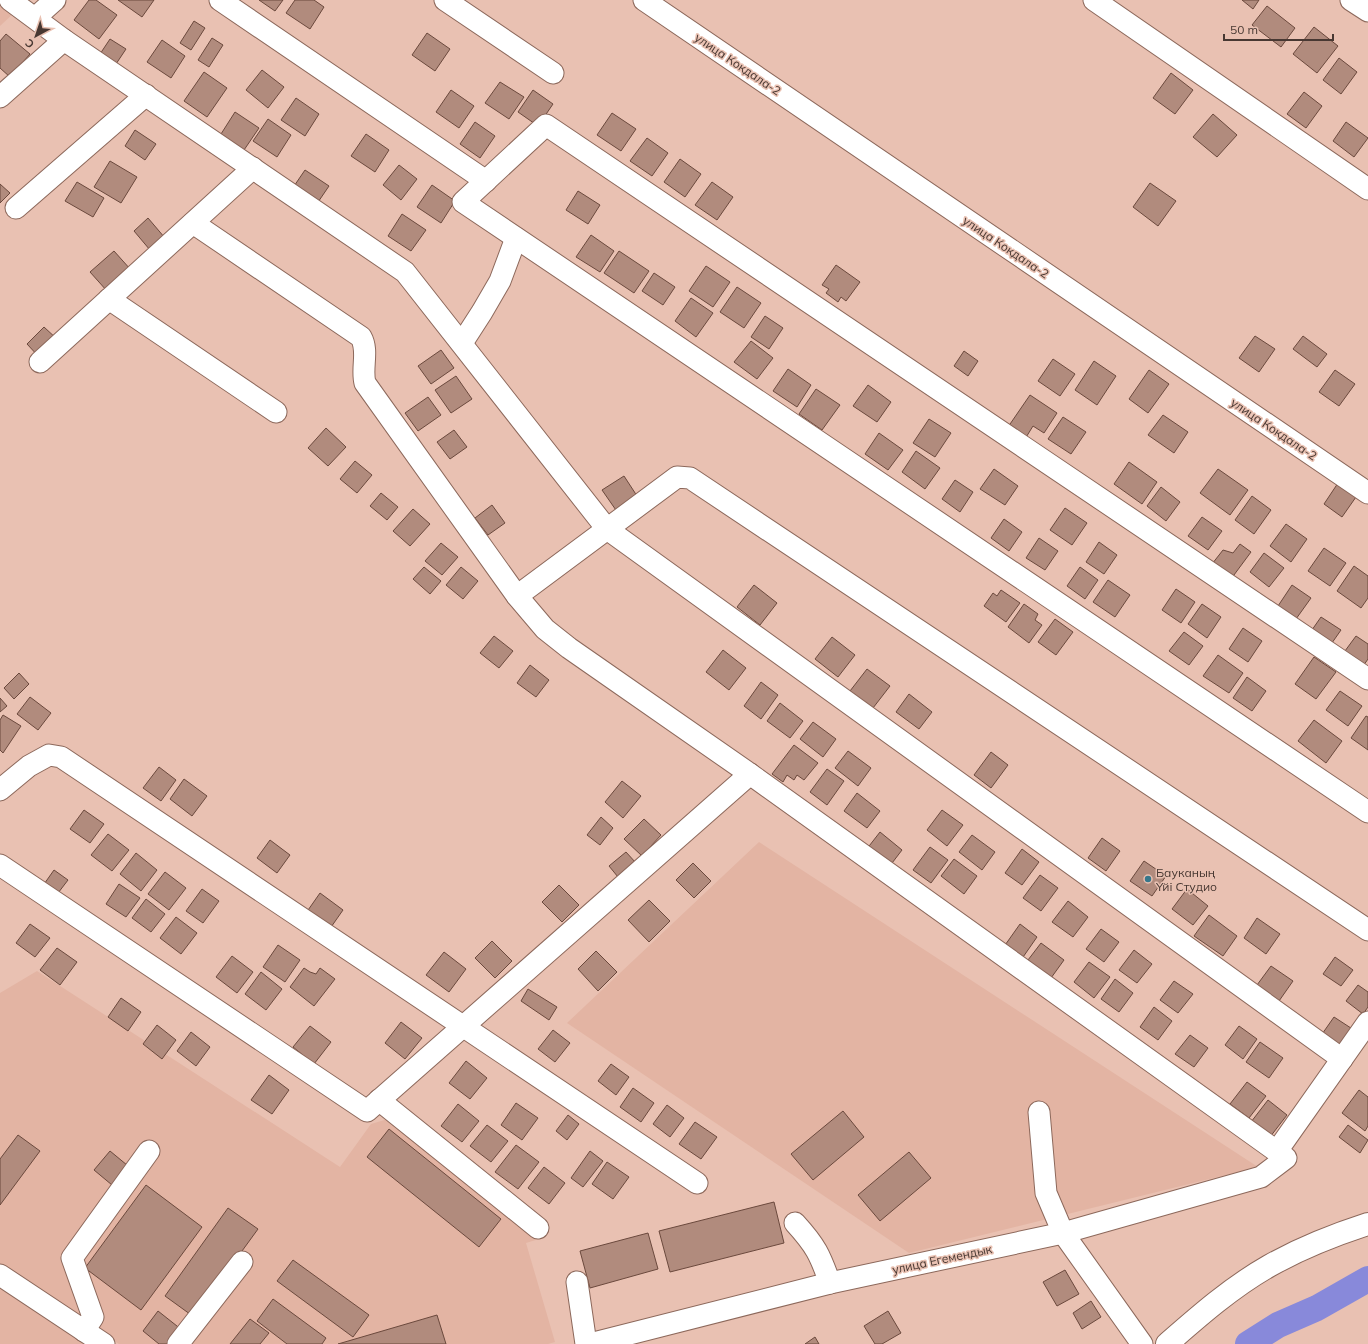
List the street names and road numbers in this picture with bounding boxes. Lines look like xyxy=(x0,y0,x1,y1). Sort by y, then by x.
street label: улица Кокдала-2 xyxy=(692,30,784,98)
street label: улица Кокдала-2 xyxy=(960,213,1052,281)
street label: улица Кокдала-2 xyxy=(1228,395,1320,463)
street label: улица Егемендык xyxy=(891,1241,994,1277)

